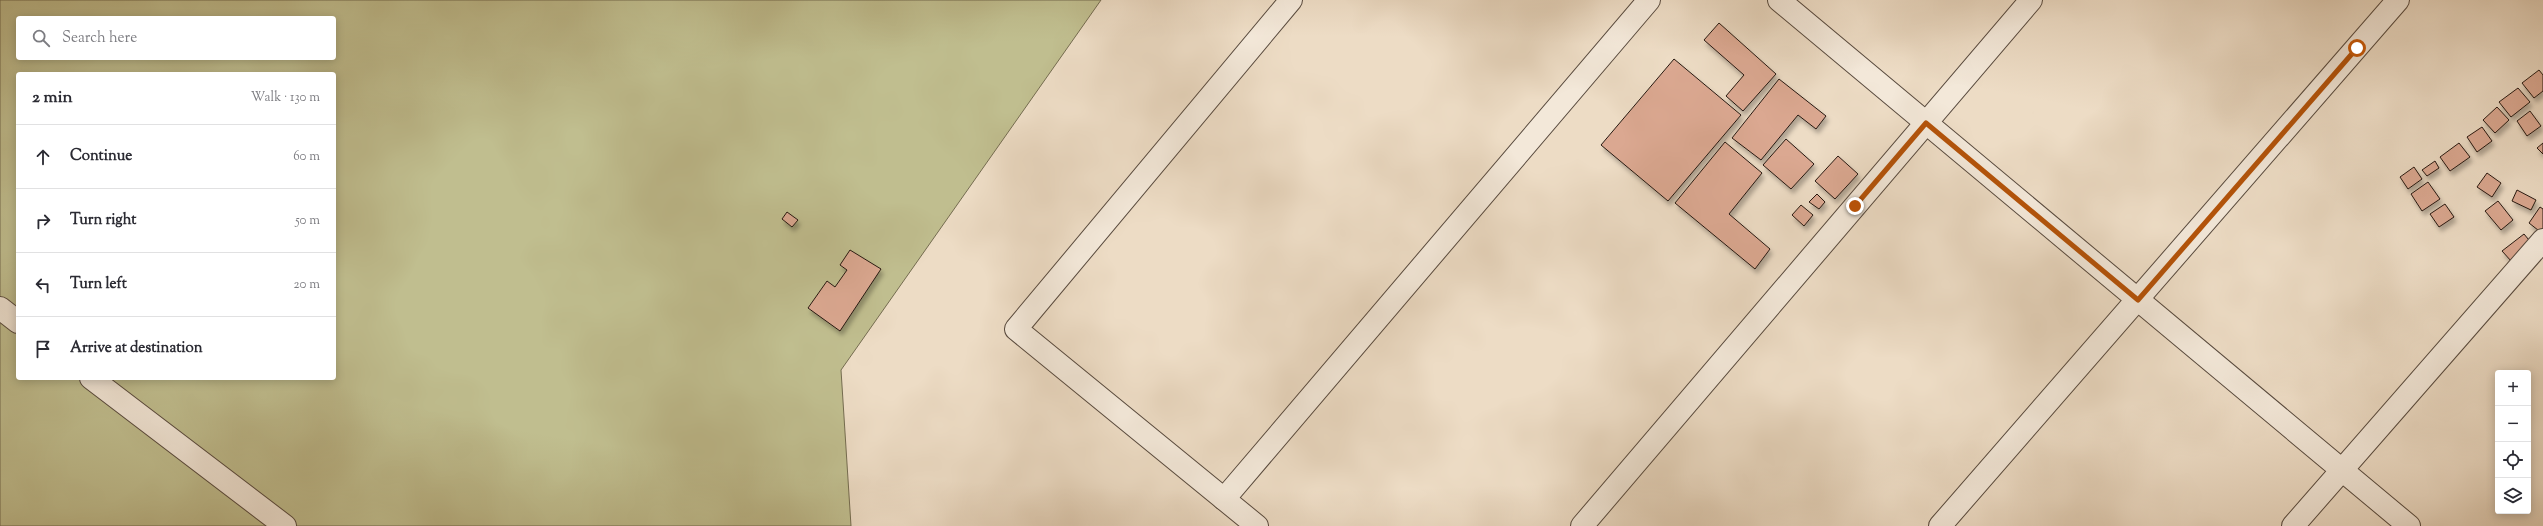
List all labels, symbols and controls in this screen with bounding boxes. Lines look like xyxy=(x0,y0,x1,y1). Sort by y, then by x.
search box xyxy=(16,16,336,60)
icon: search xyxy=(30,27,52,49)
text: Search here xyxy=(62,28,137,49)
route start xyxy=(2348,39,2366,57)
text: 2 min xyxy=(32,86,73,110)
text: Walk · 130 m xyxy=(251,89,320,107)
icon: ahead xyxy=(32,146,54,168)
text: Continue xyxy=(70,146,132,167)
text: 60 m xyxy=(293,148,320,166)
route end xyxy=(1846,197,1864,215)
icon: right xyxy=(32,210,54,232)
text: Turn right xyxy=(70,210,136,231)
text: 50 m xyxy=(295,212,320,230)
icon: left xyxy=(32,274,54,296)
text: Turn left xyxy=(70,274,127,295)
text: 20 m xyxy=(294,276,320,294)
icon: arrive xyxy=(32,338,54,360)
text: Arrive at destination xyxy=(70,338,203,359)
map controls xyxy=(2495,370,2531,514)
button: + xyxy=(2495,370,2531,406)
button: − xyxy=(2495,406,2531,442)
button: locate xyxy=(2495,442,2531,478)
button: layers xyxy=(2495,478,2531,514)

